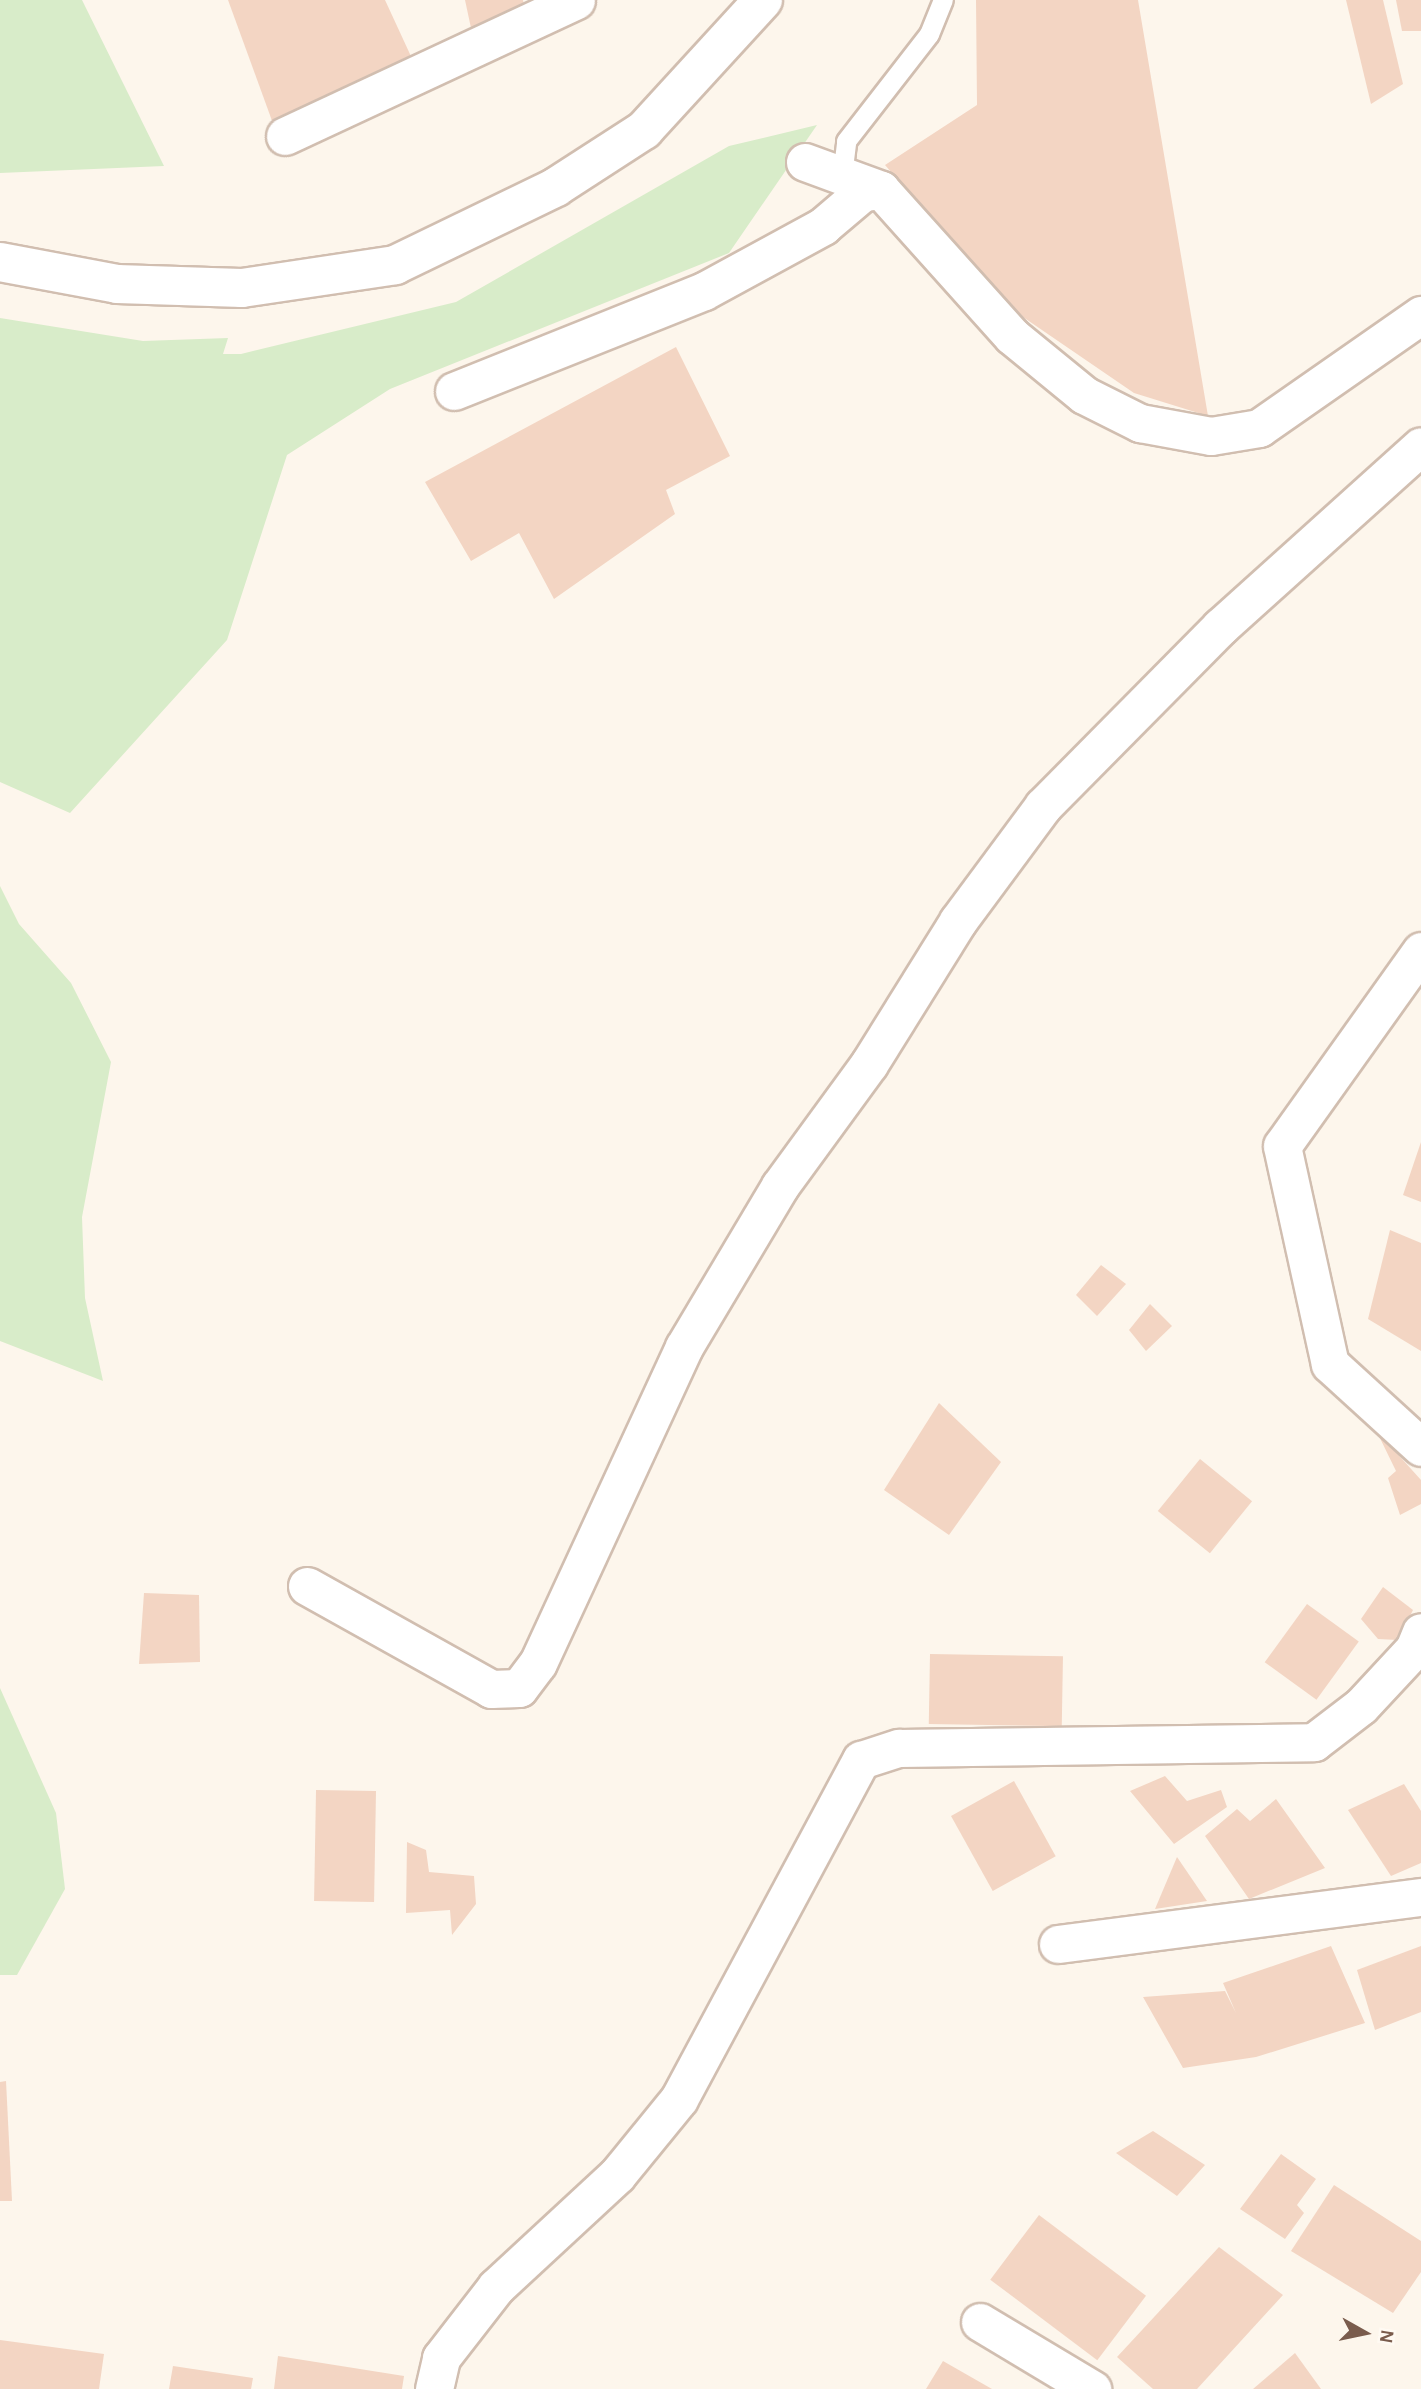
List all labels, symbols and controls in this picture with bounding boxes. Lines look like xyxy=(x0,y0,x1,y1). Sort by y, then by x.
north arrow xyxy=(1330,2298,1400,2368)
text: N xyxy=(1376,2328,1397,2344)

